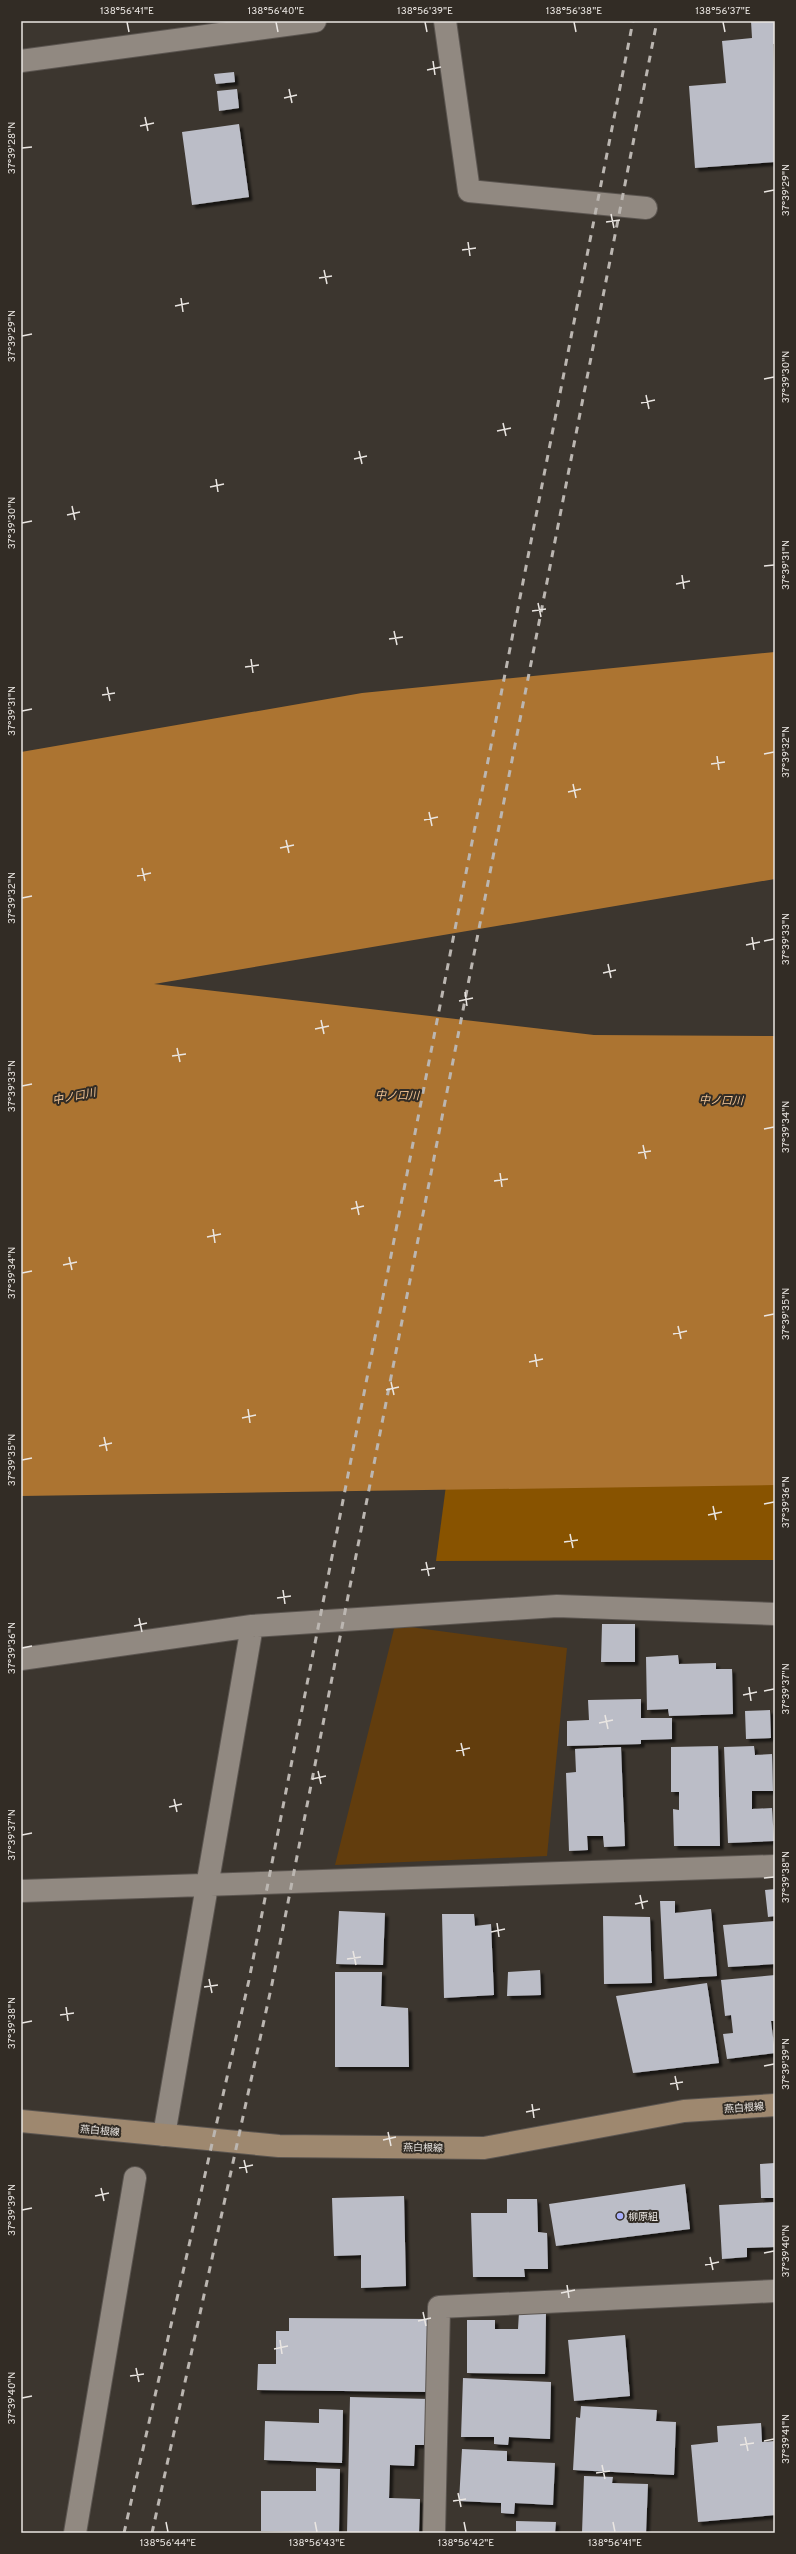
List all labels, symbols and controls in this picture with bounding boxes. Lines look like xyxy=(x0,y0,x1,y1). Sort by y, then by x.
text: 138°56'41"E xyxy=(100,5,154,18)
text: 138°56'40"E xyxy=(248,5,304,18)
text: 138°56'39"E xyxy=(397,5,453,18)
text: 138°56'38"E xyxy=(546,5,602,18)
text: 138°56'37"E xyxy=(695,5,751,18)
text: 37°39'28"N xyxy=(6,122,19,174)
text: 37°39'29"N xyxy=(780,164,793,216)
text: 37°39'29"N xyxy=(6,310,19,362)
text: 37°39'30"N xyxy=(780,351,793,403)
text: 37°39'30"N xyxy=(6,497,19,549)
text: 37°39'31"N xyxy=(780,540,793,590)
text: 37°39'31"N xyxy=(6,686,19,736)
text: 37°39'32"N xyxy=(780,726,793,778)
text: 37°39'32"N xyxy=(6,872,19,924)
text: 37°39'33"N xyxy=(780,913,793,965)
text: 37°39'33"N xyxy=(6,1060,19,1112)
water label: 中ノ口川 xyxy=(51,1086,98,1108)
water label: 中ノ口川 xyxy=(375,1089,420,1103)
water label: 中ノ口川 xyxy=(699,1094,744,1108)
text: 37°39'34"N xyxy=(780,1101,793,1153)
text: 37°39'34"N xyxy=(6,1247,19,1299)
text: 37°39'35"N xyxy=(780,1288,793,1340)
text: 37°39'35"N xyxy=(6,1434,19,1486)
text: 37°39'36"N xyxy=(780,1476,793,1528)
text: 37°39'36"N xyxy=(6,1622,19,1674)
text: 37°39'37"N xyxy=(780,1663,793,1715)
text: 37°39'37"N xyxy=(6,1809,19,1861)
text: 37°39'38"N xyxy=(780,1851,793,1903)
text: 37°39'38"N xyxy=(6,1997,19,2049)
text: 37°39'39"N xyxy=(780,2038,793,2090)
street label: 燕白根線 xyxy=(724,2101,765,2116)
street label: 燕白根線 xyxy=(79,2123,120,2140)
street label: 燕白根線 xyxy=(403,2142,443,2155)
text: 37°39'39"N xyxy=(6,2184,19,2236)
marker: 柳原組 xyxy=(615,2211,625,2221)
place label: 柳原組 xyxy=(628,2211,658,2224)
text: 37°39'40"N xyxy=(780,2225,793,2277)
text: 37°39'40"N xyxy=(6,2372,19,2424)
text: 37°39'41"N xyxy=(780,2414,793,2464)
text: 138°56'44"E xyxy=(140,2537,196,2550)
text: 138°56'43"E xyxy=(289,2537,345,2550)
text: 138°56'42"E xyxy=(438,2537,494,2550)
text: 138°56'41"E xyxy=(588,2537,642,2550)

